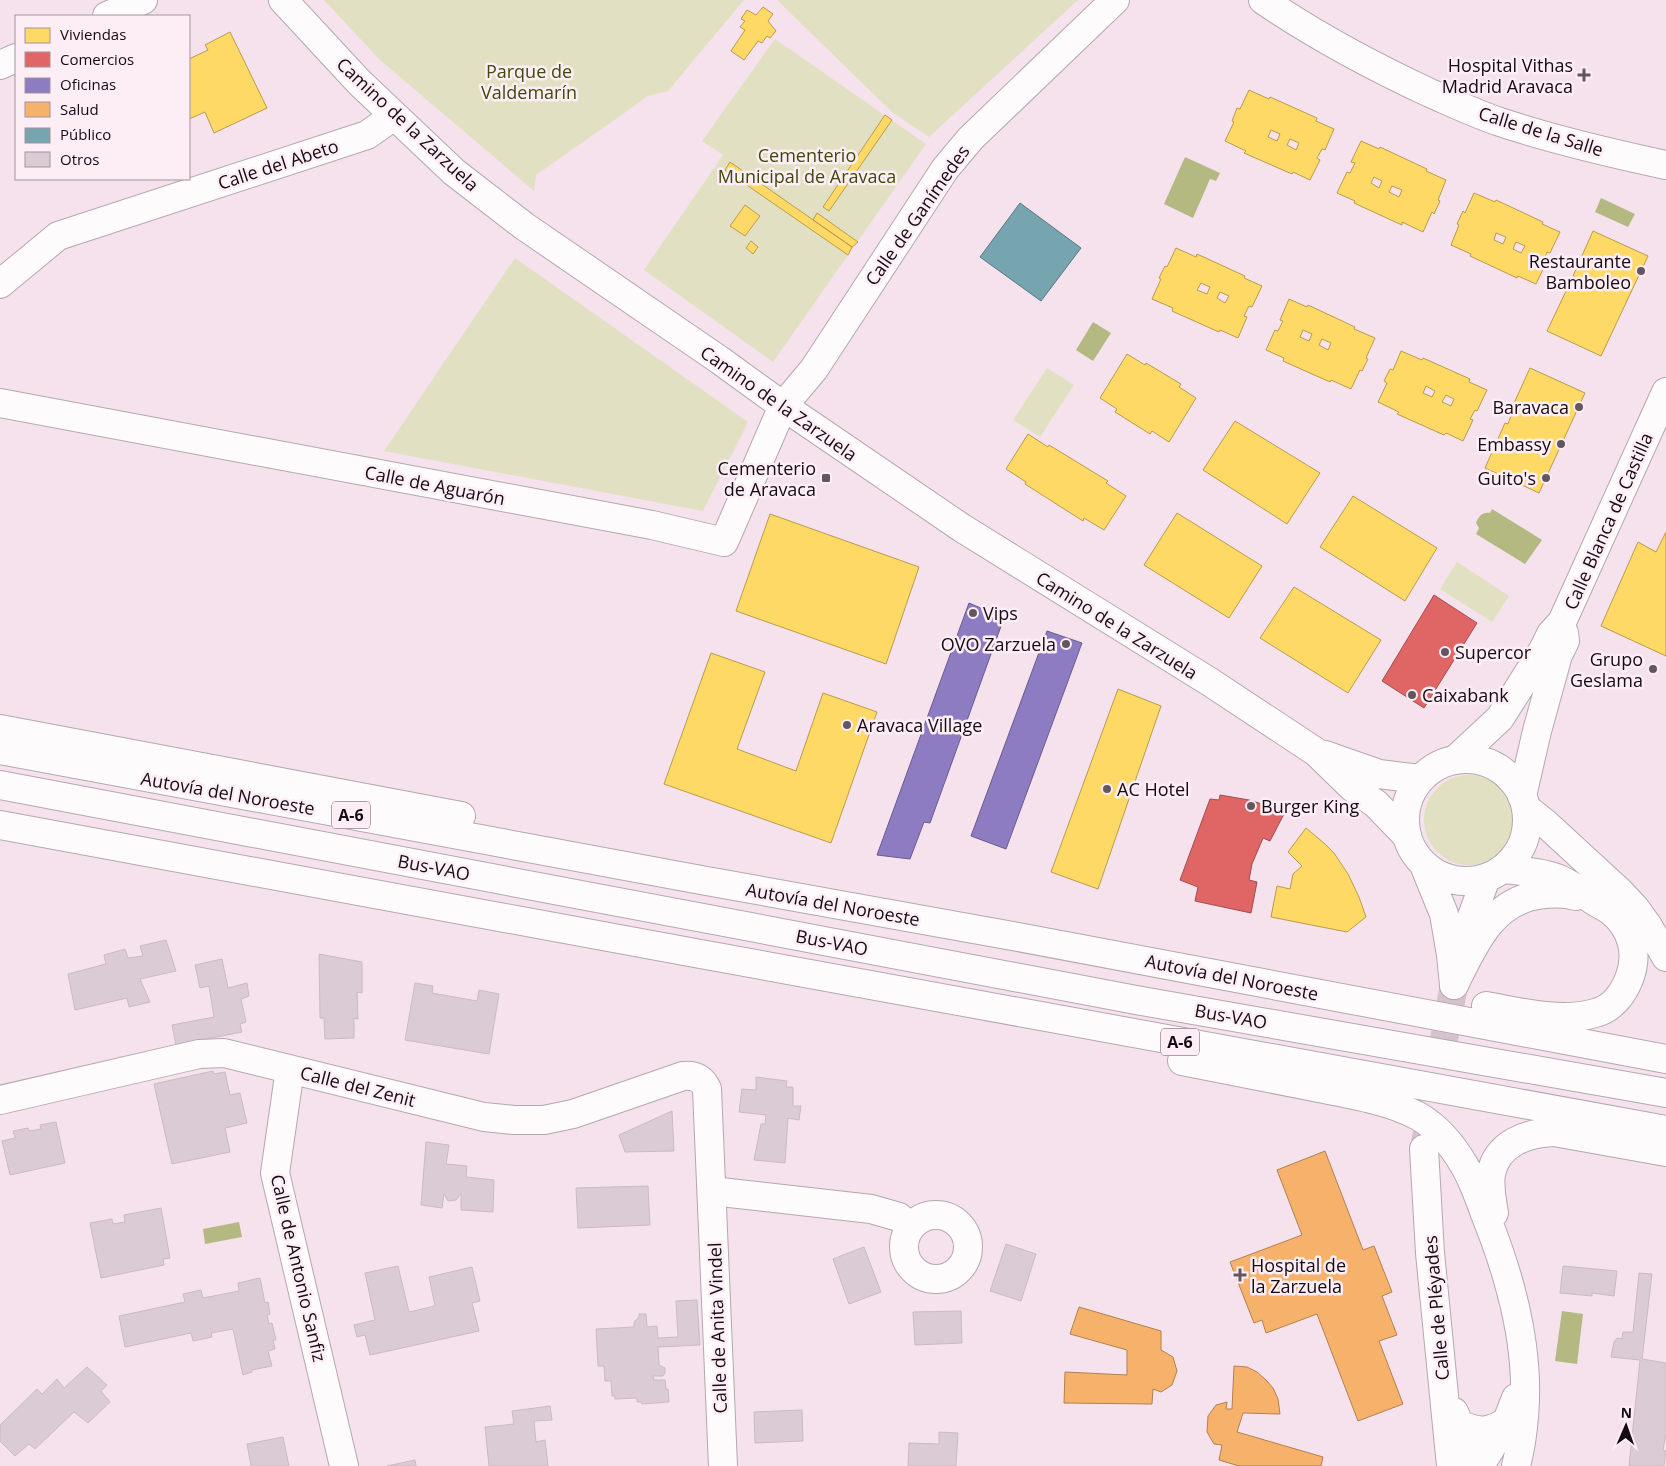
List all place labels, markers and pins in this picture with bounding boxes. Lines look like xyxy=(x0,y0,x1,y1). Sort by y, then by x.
place label: Hospital Vithas Madrid Aravaca xyxy=(1442,53,1573,98)
marker: Hospital Vithas Madrid Aravaca xyxy=(1577,68,1591,82)
place label: Restaurante Bamboleo xyxy=(1529,249,1631,294)
marker: Restaurante Bamboleo xyxy=(1635,265,1647,277)
place label: Baravaca xyxy=(1492,395,1569,419)
marker: Baravaca xyxy=(1573,401,1585,413)
place label: Embassy xyxy=(1477,432,1552,456)
marker: Embassy xyxy=(1555,438,1567,450)
place label: Cementerio de Aravaca xyxy=(717,456,816,501)
place label: Guito's xyxy=(1478,466,1536,490)
marker: Cementerio de Aravaca xyxy=(820,472,832,484)
marker: Guito's xyxy=(1540,472,1552,484)
place label: Vips xyxy=(983,601,1018,625)
marker: Vips xyxy=(967,607,979,619)
place label: OVO Zarzuela xyxy=(941,632,1056,656)
marker: OVO Zarzuela xyxy=(1060,638,1072,650)
place label: Supercor xyxy=(1455,640,1532,664)
marker: Supercor xyxy=(1439,646,1451,658)
place label: Grupo Geslama xyxy=(1570,647,1643,692)
marker: Grupo Geslama xyxy=(1647,663,1659,675)
place label: Caixabank xyxy=(1422,683,1509,707)
marker: Caixabank xyxy=(1406,689,1418,701)
place label: Aravaca Village xyxy=(857,713,982,737)
marker: Aravaca Village xyxy=(841,719,853,731)
place label: AC Hotel xyxy=(1117,777,1190,801)
marker: AC Hotel xyxy=(1101,783,1113,795)
place label: Burger King xyxy=(1261,794,1360,818)
marker: Burger King xyxy=(1245,800,1257,812)
place label: Hospital de la Zarzuela xyxy=(1251,1253,1346,1298)
marker: Hospital de la Zarzuela xyxy=(1233,1268,1247,1282)

